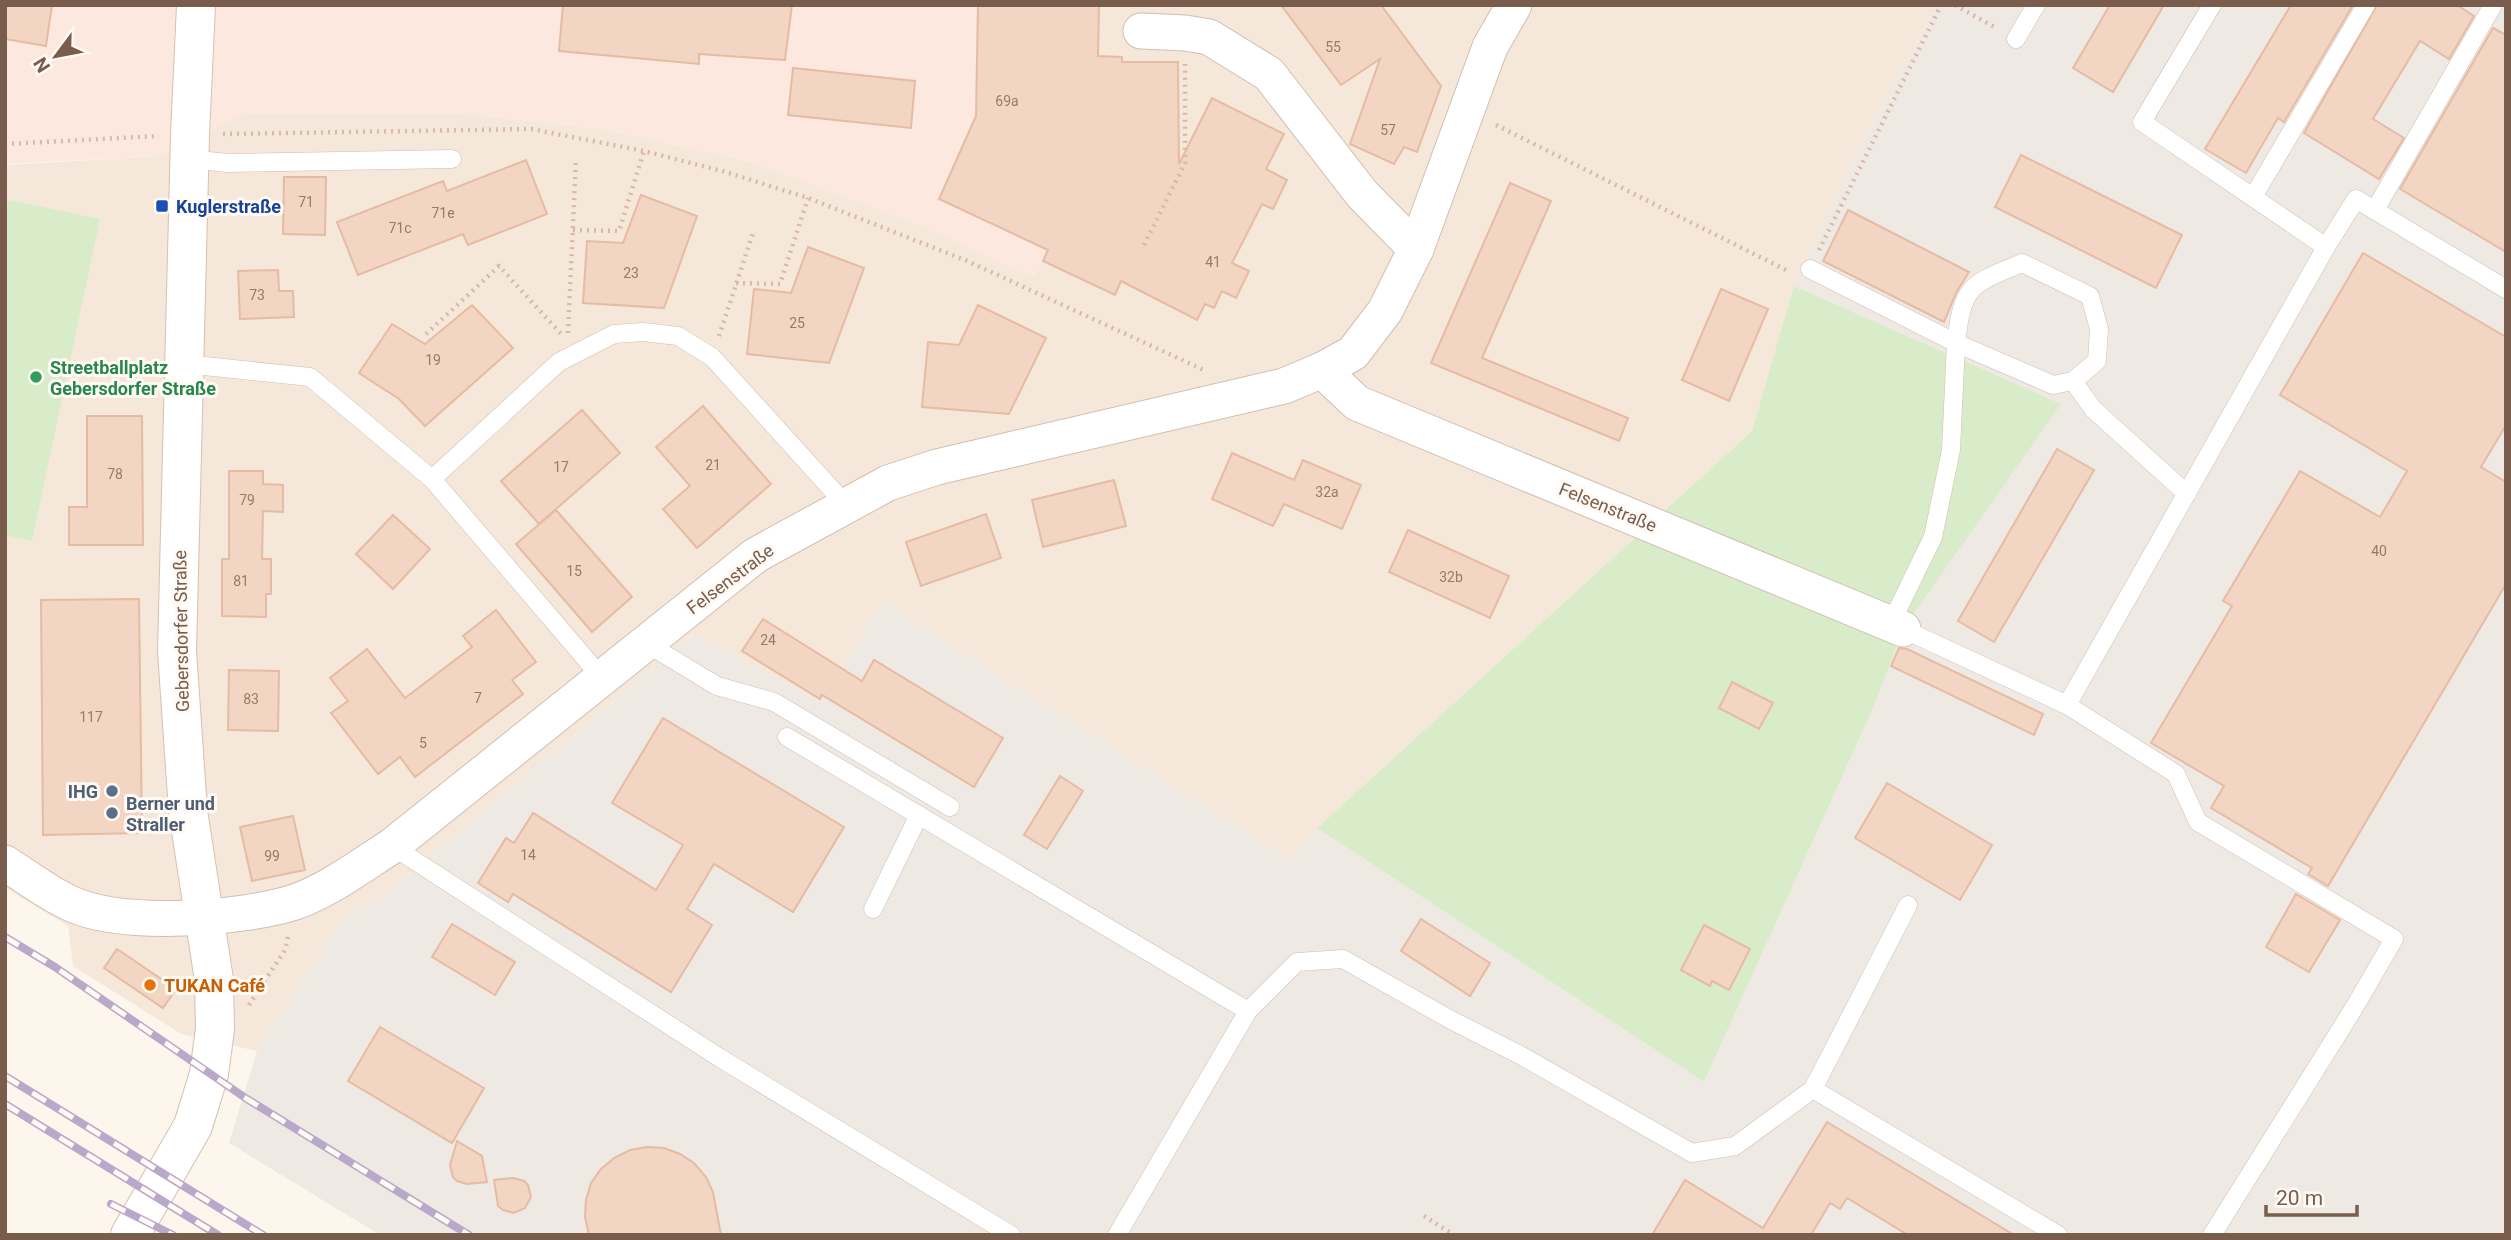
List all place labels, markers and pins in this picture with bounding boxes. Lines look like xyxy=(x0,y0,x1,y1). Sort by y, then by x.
place label: Kuglerstraße xyxy=(176,196,281,217)
marker: Kuglerstraße xyxy=(154,198,170,214)
place label: Streetballplatz Gebersdorfer Straße xyxy=(50,357,216,399)
marker: Streetballplatz Gebersdorfer Straße xyxy=(28,369,44,385)
place label: IHG xyxy=(68,781,98,802)
marker: IHG xyxy=(104,783,120,799)
place label: Berner und Straller xyxy=(126,793,215,835)
marker: Berner und Straller xyxy=(104,805,120,821)
place label: TUKAN Café xyxy=(164,975,265,996)
marker: TUKAN Café xyxy=(142,977,158,993)

